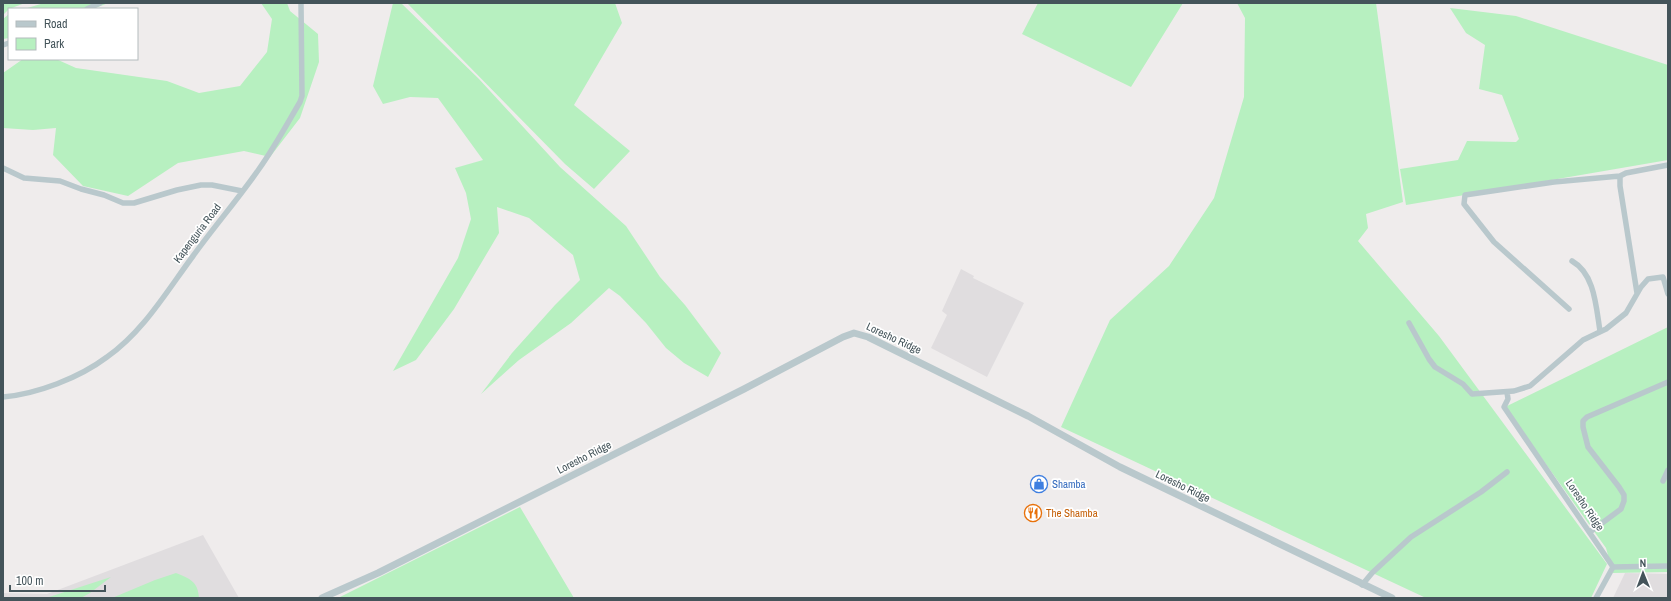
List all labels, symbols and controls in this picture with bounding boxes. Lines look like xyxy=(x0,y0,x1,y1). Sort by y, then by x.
legend xyxy=(8,8,138,60)
text: Road xyxy=(44,16,68,32)
text: Park xyxy=(44,36,64,52)
street label: Kapenguria Road xyxy=(170,201,224,265)
street label: Loresho Ridge xyxy=(864,319,924,357)
street label: Loresho Ridge xyxy=(554,437,614,477)
street label: Loresho Ridge xyxy=(1153,467,1213,505)
shop icon: Shamba xyxy=(1029,474,1049,494)
place label: Shamba xyxy=(1052,477,1086,491)
street label: Loresho Ridge xyxy=(1563,477,1607,533)
restaurant icon: The Shamba xyxy=(1023,503,1043,523)
place label: The Shamba xyxy=(1046,506,1098,520)
north arrow xyxy=(1623,553,1663,593)
text: N xyxy=(1639,556,1646,570)
scale bar xyxy=(10,567,105,593)
text: 100 m xyxy=(16,573,43,589)

